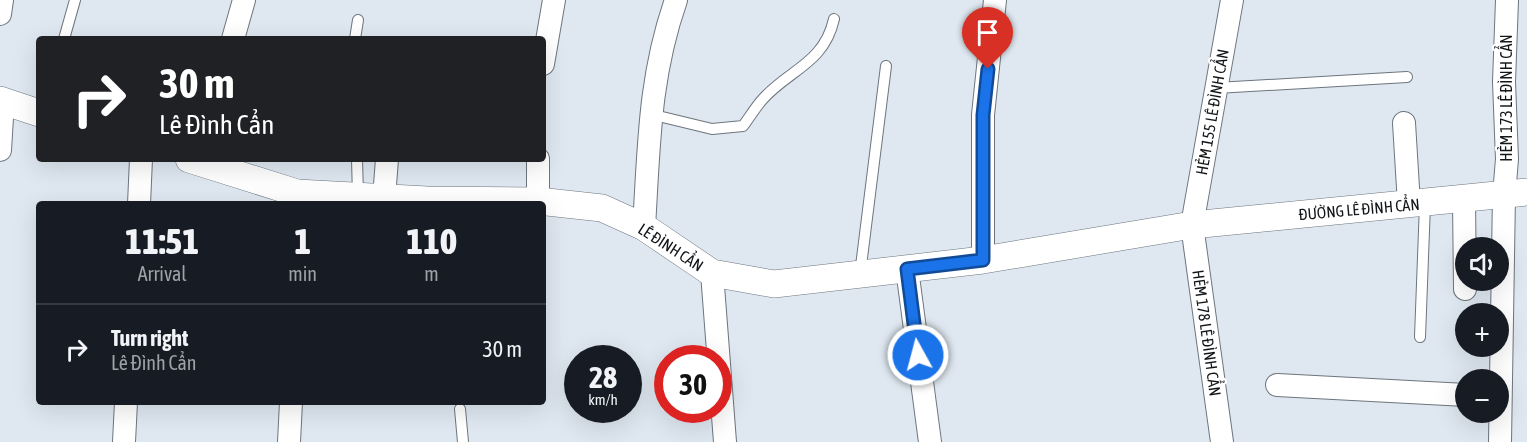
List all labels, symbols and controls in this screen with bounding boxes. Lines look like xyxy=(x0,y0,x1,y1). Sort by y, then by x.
pin xyxy=(962,7,1013,69)
icon: arrive xyxy=(971,16,1004,49)
street label: HẺM 173 LÊ ĐÌNH CẨN xyxy=(1494,34,1515,162)
street label: HẺM 155 LÊ ĐÌNH CẨN xyxy=(1189,47,1232,176)
text: 30 m xyxy=(159,59,234,107)
icon: right xyxy=(60,60,138,138)
text: Lê Đình Cẩn xyxy=(159,109,274,140)
street label: ĐƯỜNG LÊ ĐÌNH CẨN xyxy=(1297,192,1420,223)
street label: LÊ ĐÌNH CẨN xyxy=(635,217,708,275)
text: 11:51 xyxy=(125,220,199,262)
text: 1 xyxy=(294,220,311,262)
text: 110 xyxy=(406,220,457,262)
map controls xyxy=(1455,237,1509,423)
button: sound xyxy=(1455,237,1509,291)
text: Arrival xyxy=(138,262,187,285)
text: min xyxy=(288,262,317,285)
text: m xyxy=(424,262,439,285)
street label: HẺM 178 LÊ ĐÌNH CẨN xyxy=(1189,268,1228,397)
button: + xyxy=(1455,303,1509,357)
position arrow xyxy=(886,323,950,387)
text: Turn right xyxy=(111,325,188,351)
icon: right xyxy=(60,333,93,366)
text: 30 m xyxy=(482,336,522,362)
speed limit sign: 30 xyxy=(654,345,732,423)
text: Lê Đình Cẩn xyxy=(111,351,197,374)
text: 28 xyxy=(589,360,617,394)
button: − xyxy=(1455,369,1509,423)
text: km/h xyxy=(588,391,618,408)

